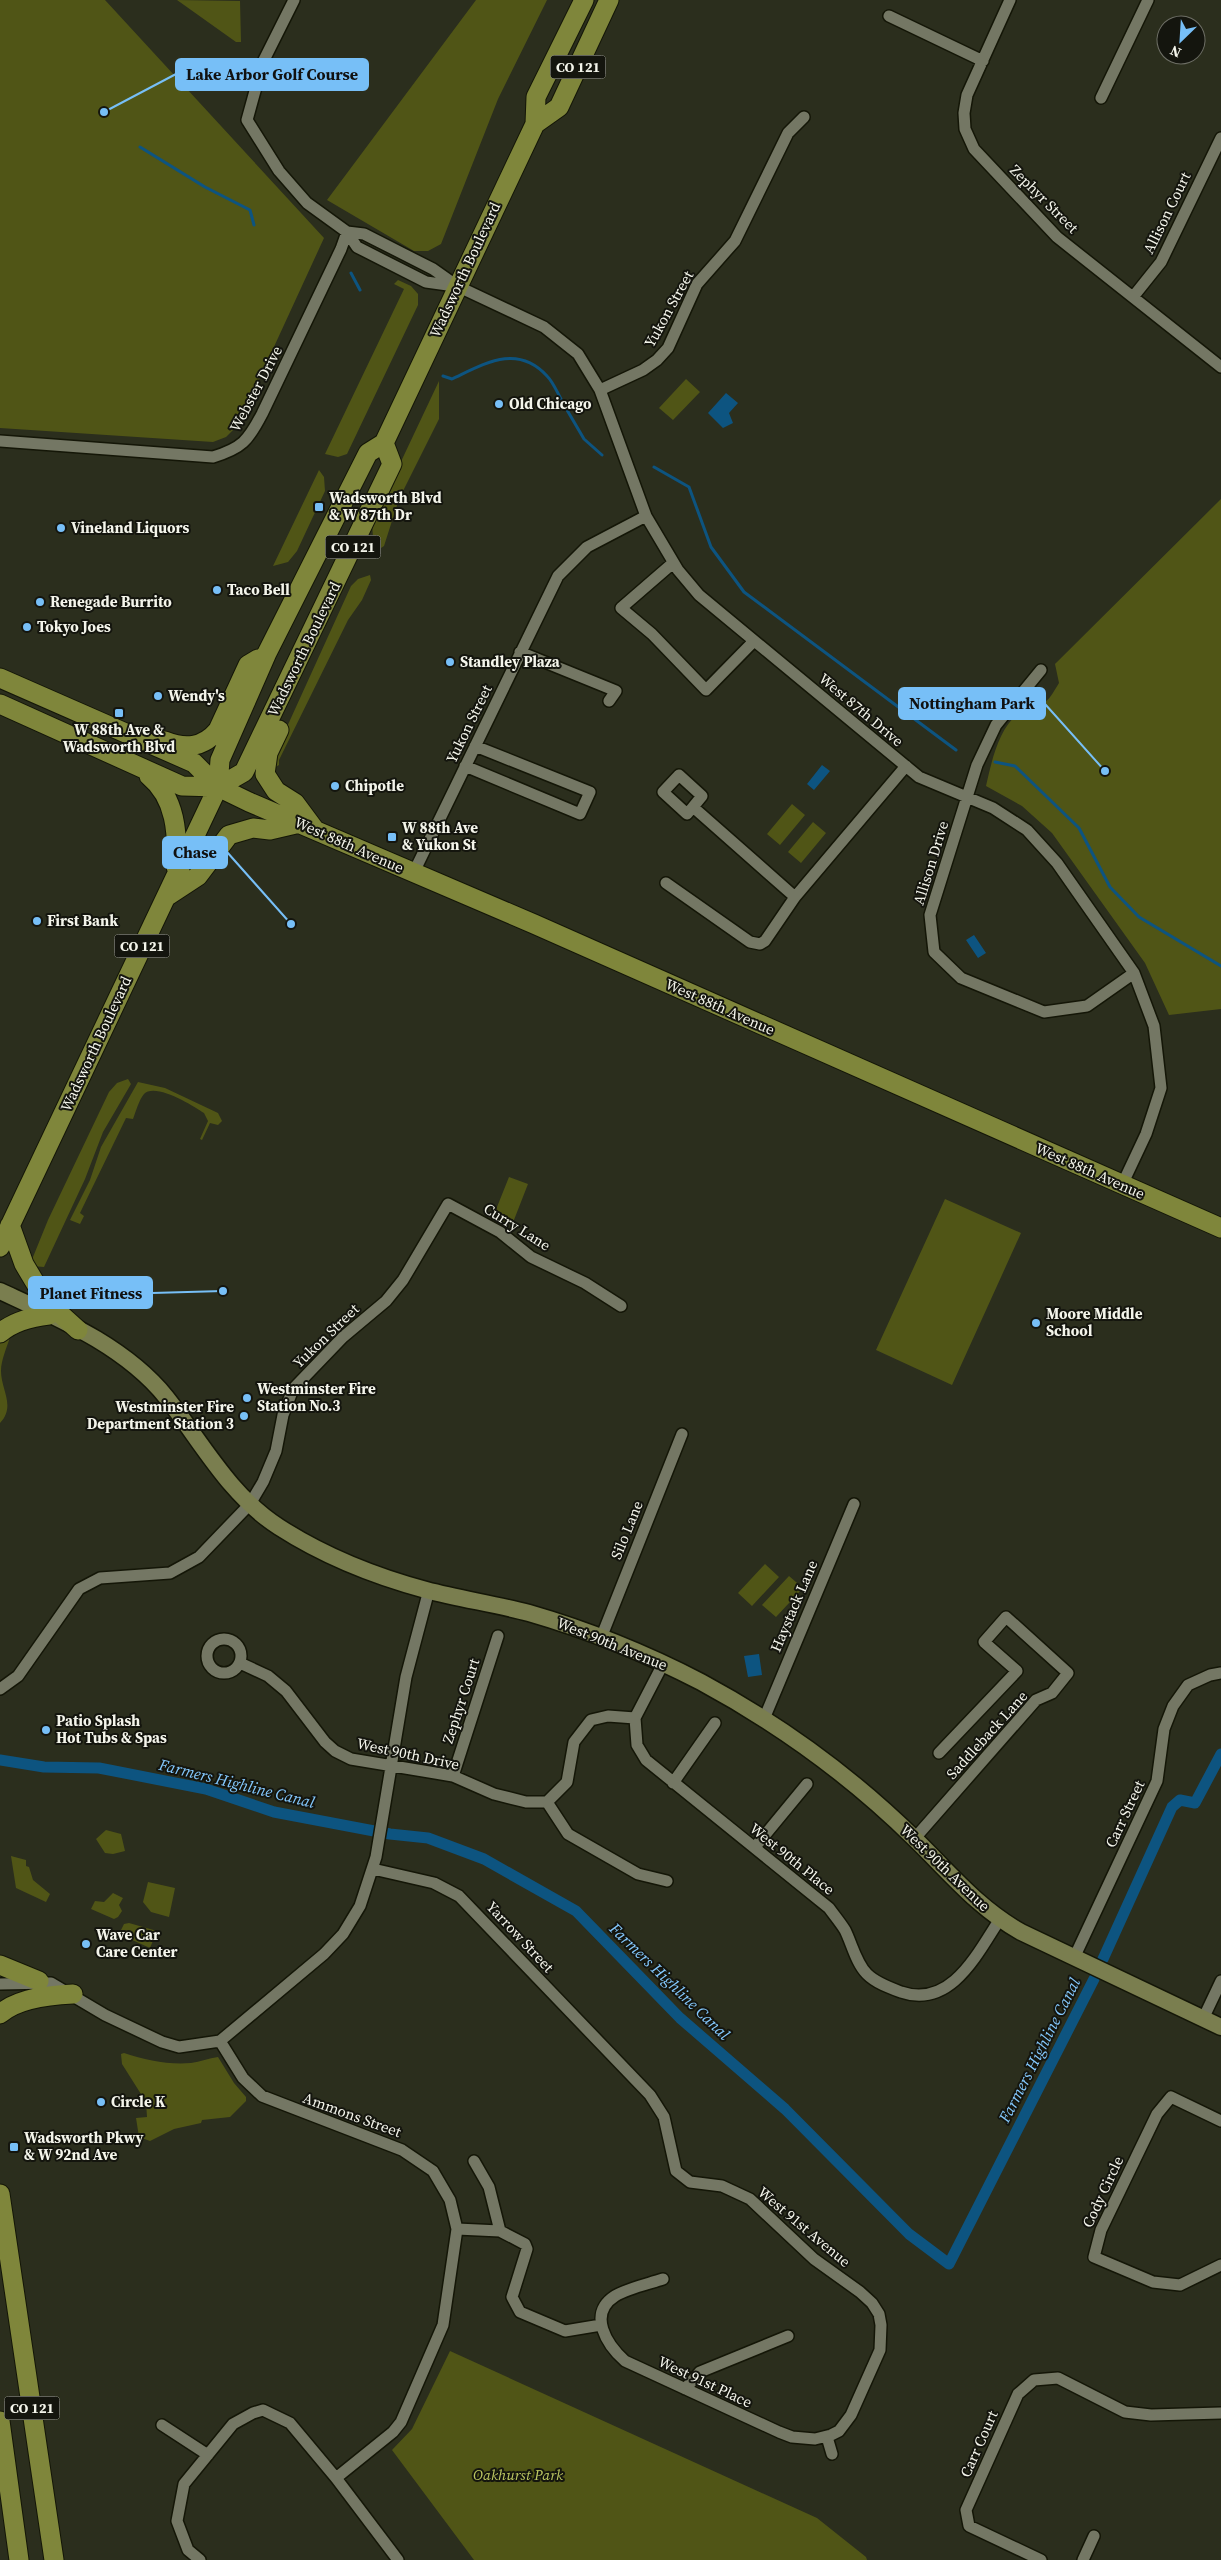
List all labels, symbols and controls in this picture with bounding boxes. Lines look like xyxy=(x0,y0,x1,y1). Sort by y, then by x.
north arrow xyxy=(1156,15,1206,65)
text: N xyxy=(1167,41,1184,63)
road number: CO 121 xyxy=(550,56,606,78)
callout: Lake Arbor Golf Course xyxy=(176,59,368,90)
text: Lake Arbor Golf Course xyxy=(186,63,358,85)
street label: Zephyr Street xyxy=(1005,160,1083,238)
street label: Allison Court xyxy=(1138,168,1195,257)
street label: Wadsworth Boulevard xyxy=(424,198,505,341)
street label: Yukon Street xyxy=(639,267,698,351)
street label: Webster Drive xyxy=(224,342,287,435)
place label: Old Chicago xyxy=(509,393,592,414)
marker: Old Chicago xyxy=(493,398,505,410)
place label: Wadsworth Blvd & W 87th Dr xyxy=(329,487,442,525)
marker: Wadsworth Blvd & W 87th Dr xyxy=(313,501,325,513)
place label: Vineland Liquors xyxy=(71,517,189,538)
marker: Vineland Liquors xyxy=(55,522,67,534)
road number: CO 121 xyxy=(326,536,380,558)
street label: Wadsworth Boulevard xyxy=(262,578,345,720)
place label: Taco Bell xyxy=(227,579,290,600)
marker: Taco Bell xyxy=(211,584,223,596)
place label: Renegade Burrito xyxy=(50,591,172,612)
marker: Renegade Burrito xyxy=(34,596,46,608)
place label: Tokyo Joes xyxy=(37,616,111,637)
marker: Tokyo Joes xyxy=(21,621,33,633)
place label: Standley Plaza xyxy=(460,651,561,672)
marker: Standley Plaza xyxy=(444,656,456,668)
street label: West 87th Drive xyxy=(815,668,908,751)
street label: Yukon Street xyxy=(441,681,497,766)
place label: Wendy's xyxy=(168,685,225,706)
callout: Nottingham Park xyxy=(899,688,1045,719)
marker: Wendy's xyxy=(152,690,164,702)
text: Nottingham Park xyxy=(909,692,1035,714)
marker: W 88th Ave & Wadsworth Blvd xyxy=(113,707,125,719)
place label: W 88th Ave & Wadsworth Blvd xyxy=(63,719,175,757)
place label: Chipotle xyxy=(345,775,404,796)
marker: Chipotle xyxy=(329,780,341,792)
street label: West 88th Avenue xyxy=(291,811,407,878)
place label: W 88th Ave & Yukon St xyxy=(402,817,478,855)
street label: Allison Drive xyxy=(908,818,953,907)
marker: W 88th Ave & Yukon St xyxy=(386,831,398,843)
callout: Chase xyxy=(163,837,227,868)
text: Chase xyxy=(173,841,217,863)
place label: First Bank xyxy=(47,910,118,931)
marker: First Bank xyxy=(31,915,43,927)
road number: CO 121 xyxy=(114,934,170,958)
street label: Wadsworth Boulevard xyxy=(55,972,136,1115)
street label: West 88th Avenue xyxy=(662,973,778,1040)
street label: West 88th Avenue xyxy=(1032,1137,1148,1204)
street label: Curry Lane xyxy=(480,1198,555,1256)
callout: Planet Fitness xyxy=(29,1277,152,1308)
text: Planet Fitness xyxy=(40,1282,142,1304)
street label: Yukon Street xyxy=(288,1299,363,1373)
place label: Moore Middle School xyxy=(1046,1303,1143,1341)
marker: Moore Middle School xyxy=(1030,1317,1042,1329)
place label: Westminster Fire Station No.3 xyxy=(257,1378,376,1416)
marker: Westminster Fire Station No.3 xyxy=(241,1392,253,1404)
place label: Westminster Fire Department Station 3 xyxy=(87,1396,234,1434)
marker: Westminster Fire Department Station 3 xyxy=(238,1410,250,1422)
street label: Silo Lane xyxy=(605,1497,648,1562)
street label: Haystack Lane xyxy=(765,1556,822,1655)
street label: West 90th Avenue xyxy=(554,1612,671,1675)
street label: Zephyr Court xyxy=(437,1656,484,1746)
street label: Saddleback Lane xyxy=(941,1686,1032,1784)
place label: Patio Splash Hot Tubs & Spas xyxy=(56,1710,167,1748)
marker: Patio Splash Hot Tubs & Spas xyxy=(40,1724,52,1736)
street label: West 90th Drive xyxy=(355,1732,462,1775)
water label: Farmers Highline Canal xyxy=(156,1753,318,1813)
street label: Carr Street xyxy=(1100,1777,1149,1851)
street label: West 90th Place xyxy=(745,1818,840,1900)
street label: West 90th Avenue xyxy=(896,1819,995,1916)
street label: Yarrow Street xyxy=(482,1896,559,1977)
water label: Farmers Highline Canal xyxy=(604,1917,735,2045)
place label: Wave Car Care Center xyxy=(96,1924,177,1962)
marker: Wave Car Care Center xyxy=(80,1938,92,1950)
water label: Farmers Highline Canal xyxy=(993,1973,1085,2127)
street label: Ammons Street xyxy=(300,2087,404,2142)
place label: Circle K xyxy=(111,2091,166,2112)
marker: Circle K xyxy=(95,2096,107,2108)
place label: Wadsworth Pkwy & W 92nd Ave xyxy=(24,2127,144,2165)
marker: Wadsworth Pkwy & W 92nd Ave xyxy=(8,2141,20,2153)
street label: Cody Circle xyxy=(1077,2152,1128,2231)
street label: West 91st Avenue xyxy=(754,2182,855,2272)
street label: West 91st Place xyxy=(655,2351,756,2413)
road number: CO 121 xyxy=(5,2396,60,2420)
street label: Carr Court xyxy=(955,2407,1003,2481)
park label: Oakhurst Park xyxy=(473,2464,564,2485)

